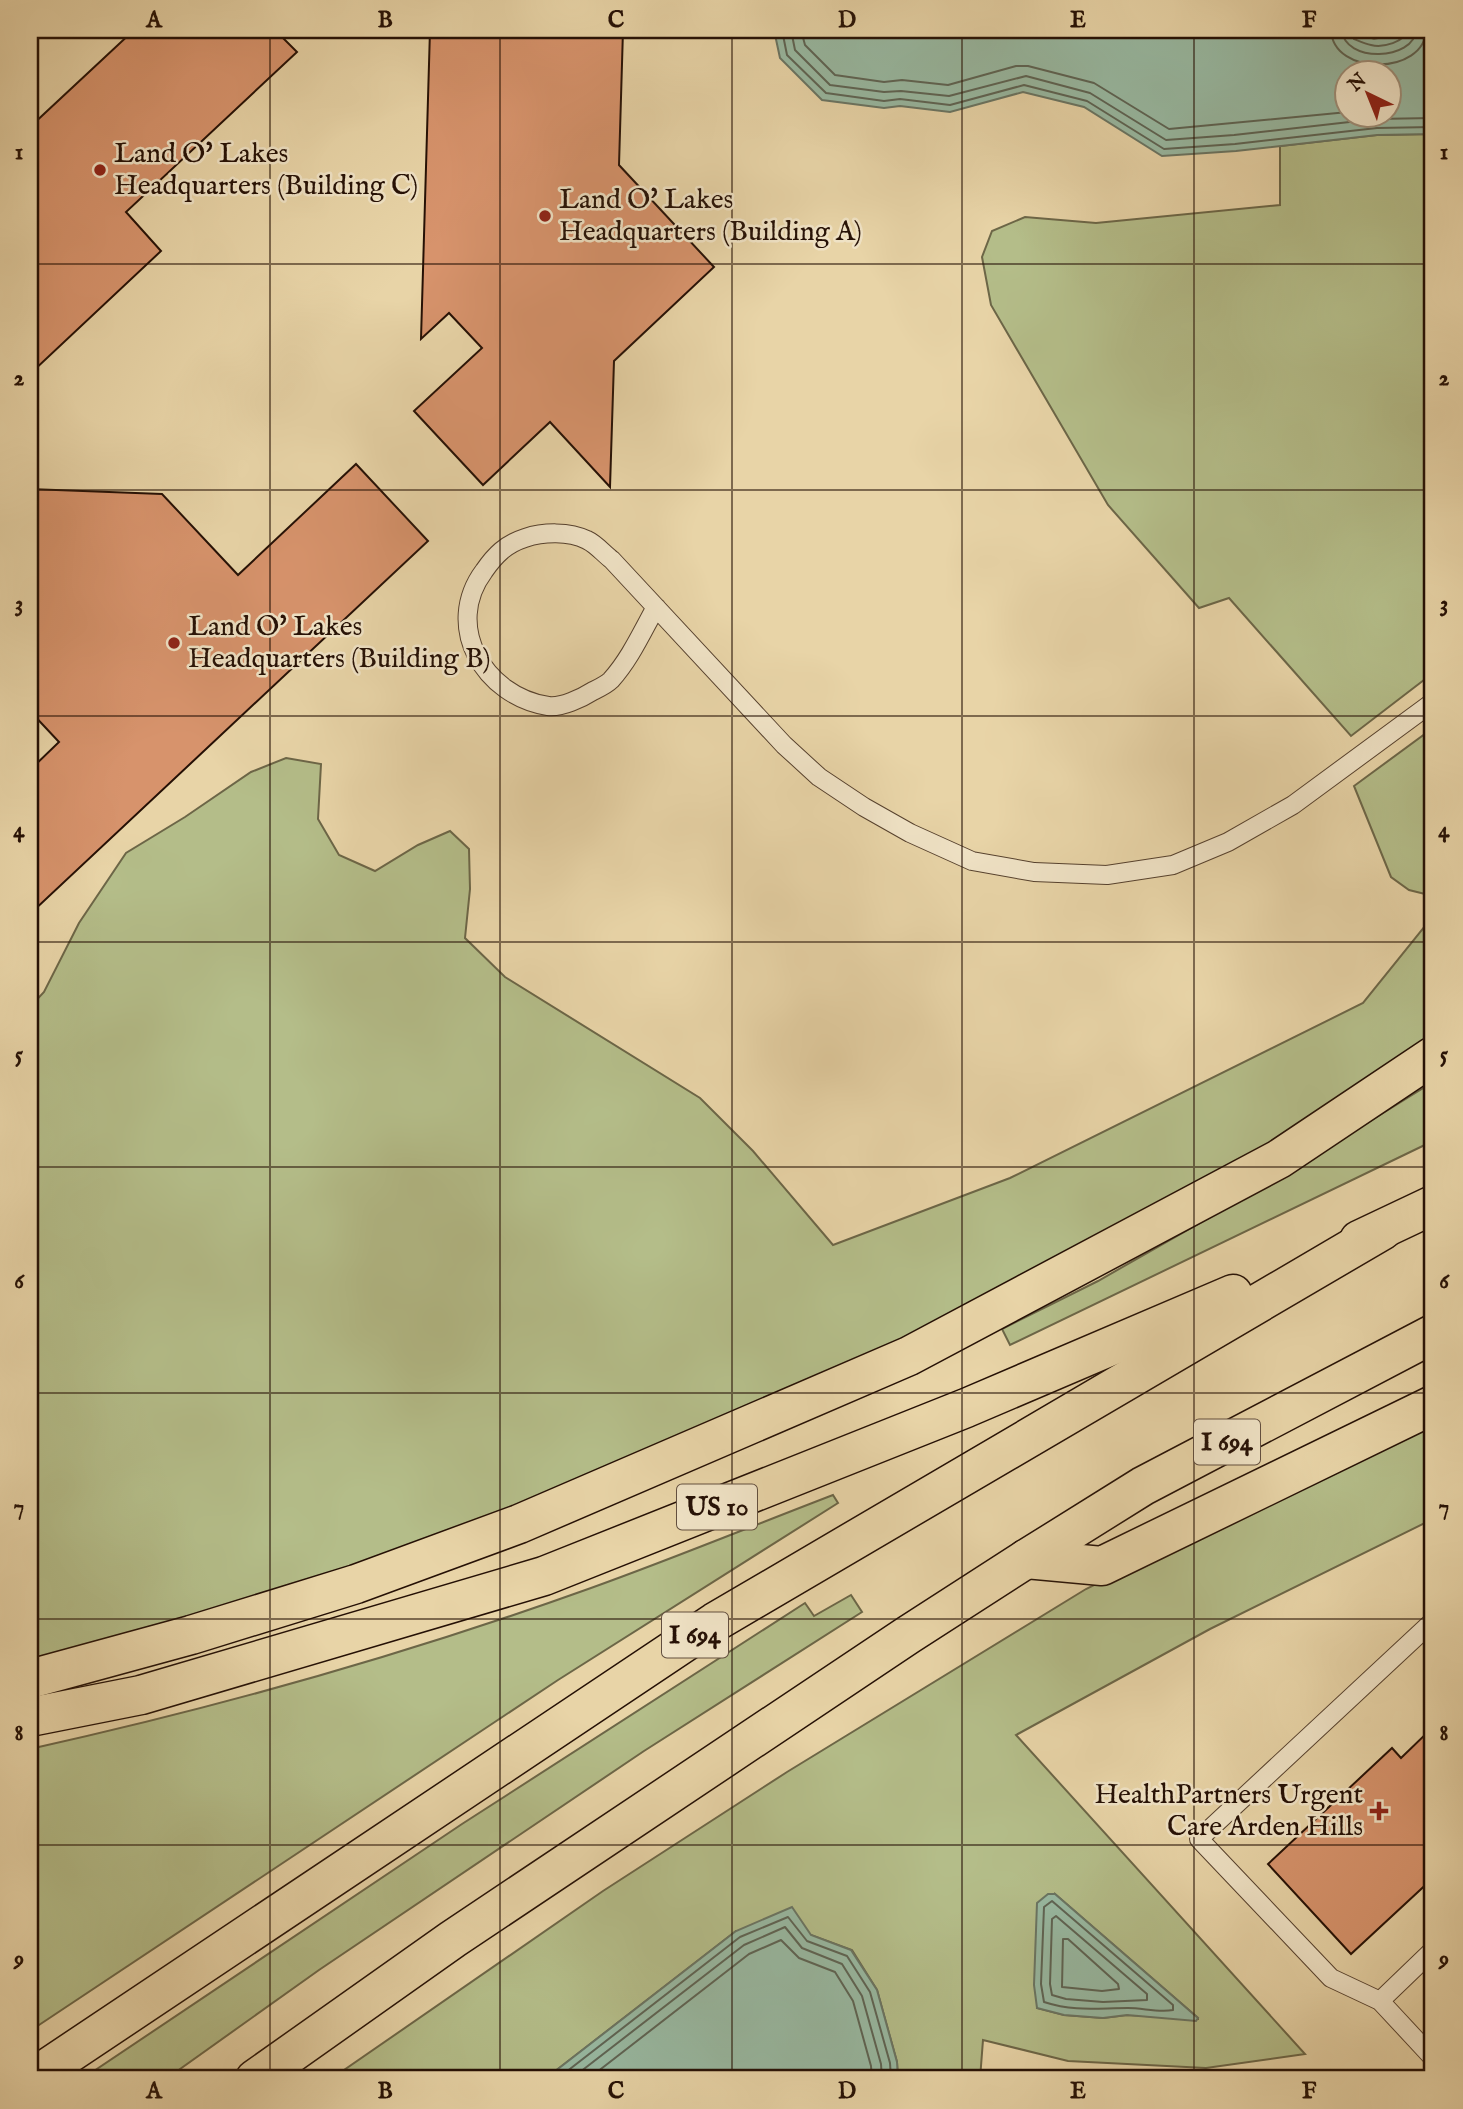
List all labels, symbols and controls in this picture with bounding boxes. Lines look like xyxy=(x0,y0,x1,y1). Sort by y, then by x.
text: A xyxy=(145,6,163,35)
text: B xyxy=(377,6,393,35)
text: C xyxy=(608,6,625,35)
text: D xyxy=(838,6,856,35)
text: E xyxy=(1070,6,1086,35)
text: F xyxy=(1302,6,1317,35)
north arrow xyxy=(1334,60,1404,130)
text: N xyxy=(1343,68,1372,98)
place label: Land O' Lakes Headquarters (Building C) xyxy=(114,137,418,204)
text: 1 xyxy=(15,138,23,167)
text: 1 xyxy=(1440,138,1448,167)
marker: Land O' Lakes Headquarters (Building C) xyxy=(92,162,108,178)
place label: Land O' Lakes Headquarters (Building A) xyxy=(559,183,862,250)
marker: Land O' Lakes Headquarters (Building A) xyxy=(537,208,553,224)
text: 2 xyxy=(14,364,25,393)
text: 2 xyxy=(1439,364,1450,393)
text: 3 xyxy=(15,590,23,619)
text: 3 xyxy=(1440,590,1448,619)
place label: Land O' Lakes Headquarters (Building B) xyxy=(188,610,491,677)
marker: Land O' Lakes Headquarters (Building B) xyxy=(166,635,182,651)
text: 4 xyxy=(13,816,25,845)
text: 4 xyxy=(1438,816,1450,845)
text: 5 xyxy=(15,1041,24,1070)
text: 5 xyxy=(1440,1041,1449,1070)
text: 6 xyxy=(14,1267,25,1296)
text: 6 xyxy=(1439,1267,1450,1296)
road number: I 694 xyxy=(1194,1420,1260,1464)
road number: US 10 xyxy=(677,1484,757,1530)
text: 7 xyxy=(14,1493,24,1522)
text: 7 xyxy=(1439,1493,1449,1522)
road number: I 694 xyxy=(662,1612,728,1658)
text: 8 xyxy=(14,1719,24,1748)
text: 8 xyxy=(1439,1719,1449,1748)
place label: HealthPartners Urgent Care Arden Hills xyxy=(1094,1778,1363,1845)
marker: HealthPartners Urgent Care Arden Hills xyxy=(1369,1801,1389,1821)
text: 9 xyxy=(13,1945,24,1974)
text: 9 xyxy=(1438,1945,1449,1974)
text: A xyxy=(145,2077,163,2106)
text: B xyxy=(377,2077,393,2106)
text: C xyxy=(608,2077,625,2106)
text: D xyxy=(838,2077,856,2106)
text: E xyxy=(1070,2077,1086,2106)
text: F xyxy=(1302,2077,1317,2106)

